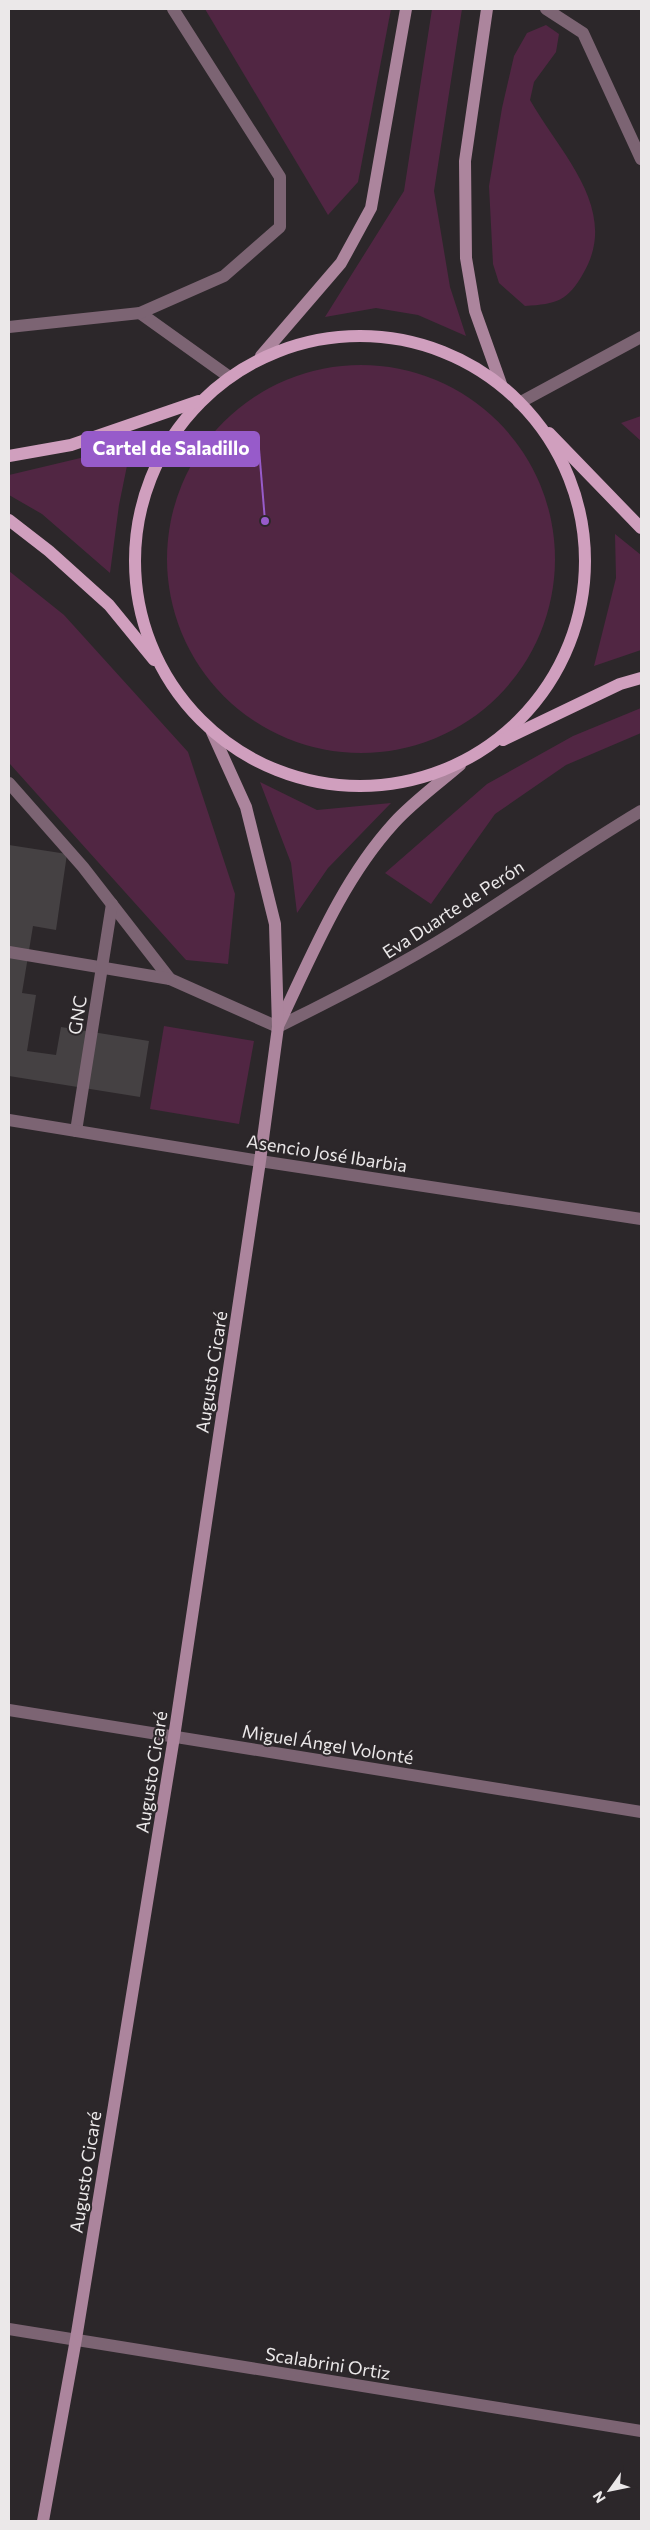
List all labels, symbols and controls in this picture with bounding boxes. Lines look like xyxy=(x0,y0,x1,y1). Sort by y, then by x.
callout: Cartel de Saladillo xyxy=(82,432,259,466)
text: Cartel de Saladillo xyxy=(92,436,250,459)
street label: Eva Duarte de Perón xyxy=(378,855,528,963)
street label: GNC xyxy=(63,994,91,1036)
street label: Asencio José Ibarbia xyxy=(245,1129,409,1177)
street label: Augusto Cicaré xyxy=(190,1309,232,1435)
street label: Augusto Cicaré xyxy=(130,1709,172,1835)
street label: Miguel Ángel Volonté xyxy=(241,1720,415,1768)
street label: Augusto Cicaré xyxy=(64,2109,106,2235)
street label: Scalabrini Ortiz xyxy=(264,2342,392,2384)
north arrow xyxy=(585,2465,635,2515)
text: N xyxy=(589,2488,609,2506)

